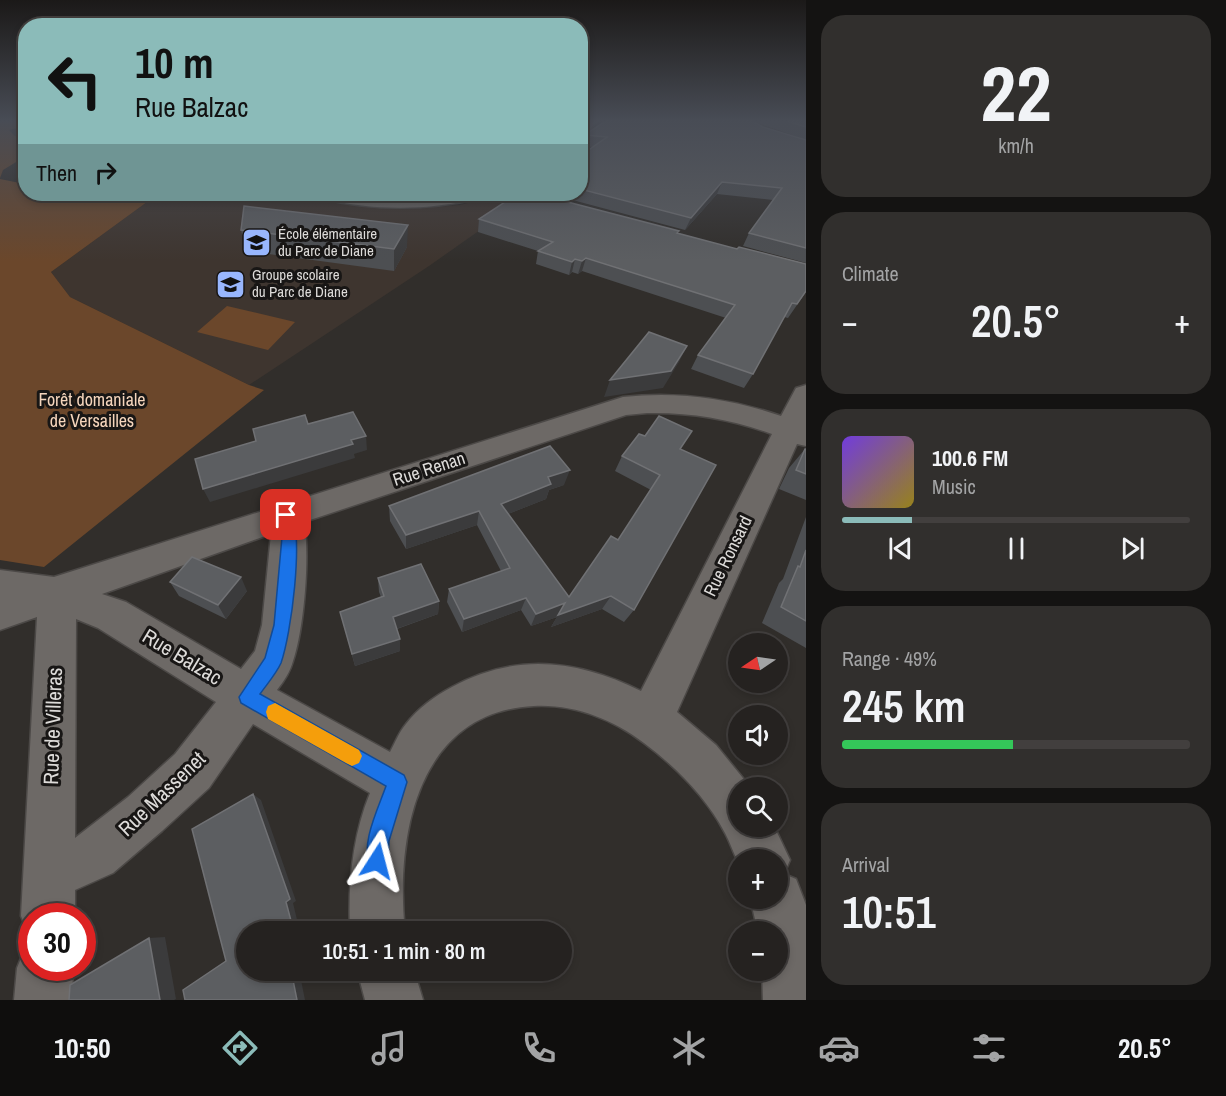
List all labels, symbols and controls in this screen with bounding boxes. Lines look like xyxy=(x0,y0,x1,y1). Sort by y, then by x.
text: 10 m xyxy=(135,35,214,91)
text: 22 xyxy=(980,40,1052,145)
icon: left xyxy=(36,42,114,120)
text: Rue Balzac xyxy=(135,89,248,125)
text: km/h xyxy=(998,132,1034,159)
icon: right xyxy=(89,156,122,189)
text: Then xyxy=(36,158,77,188)
place label: École élémentaire du Parc de Diane xyxy=(278,223,377,261)
school or university icon: École élémentaire du Parc de Diane xyxy=(241,227,273,259)
text: Climate xyxy=(842,260,899,287)
place label: Groupe scolaire du Parc de Diane xyxy=(252,264,348,302)
school or university icon: Groupe scolaire du Parc de Diane xyxy=(215,268,247,300)
text: 20.5° xyxy=(971,290,1061,351)
text: − xyxy=(842,299,858,343)
text: + xyxy=(1174,299,1190,343)
park label: Forêt domaniale de Versailles xyxy=(39,387,145,433)
text: 100.6 FM xyxy=(932,443,1008,473)
street label: Rue Renan xyxy=(389,445,468,492)
text: Music xyxy=(932,473,976,500)
pin xyxy=(260,489,311,540)
icon: arrive xyxy=(269,498,302,531)
street label: Rue Ronsard xyxy=(697,511,758,600)
icon: previous xyxy=(884,532,917,565)
icon: pause xyxy=(1000,532,1033,565)
icon: next xyxy=(1116,532,1149,565)
street label: Rue Balzac xyxy=(137,621,227,692)
north arrow xyxy=(728,633,788,693)
map controls xyxy=(728,633,788,981)
text: Range · 49% xyxy=(842,645,937,672)
street label: Rue de Villeras xyxy=(36,667,69,785)
text: 245 km xyxy=(842,675,966,736)
button: sound xyxy=(728,705,788,765)
street label: Rue Massenet xyxy=(112,745,212,843)
button: search xyxy=(728,777,788,837)
position arrow xyxy=(345,829,409,893)
button: + xyxy=(728,849,788,909)
text: Arrival xyxy=(842,851,889,878)
text: 10:51 xyxy=(842,881,936,942)
speed limit sign: 30 xyxy=(18,903,96,981)
button: − xyxy=(728,921,788,981)
text: 10:51 · 1 min · 80 m xyxy=(322,936,486,966)
icon: directions xyxy=(219,1027,261,1069)
icon: music xyxy=(368,1027,410,1069)
icon: phone xyxy=(518,1027,560,1069)
icon: climate xyxy=(668,1027,710,1069)
icon: car xyxy=(818,1027,860,1069)
icon: filters xyxy=(968,1027,1010,1069)
text: 10:50 xyxy=(54,1030,111,1066)
text: 20.5° xyxy=(1118,1030,1172,1066)

